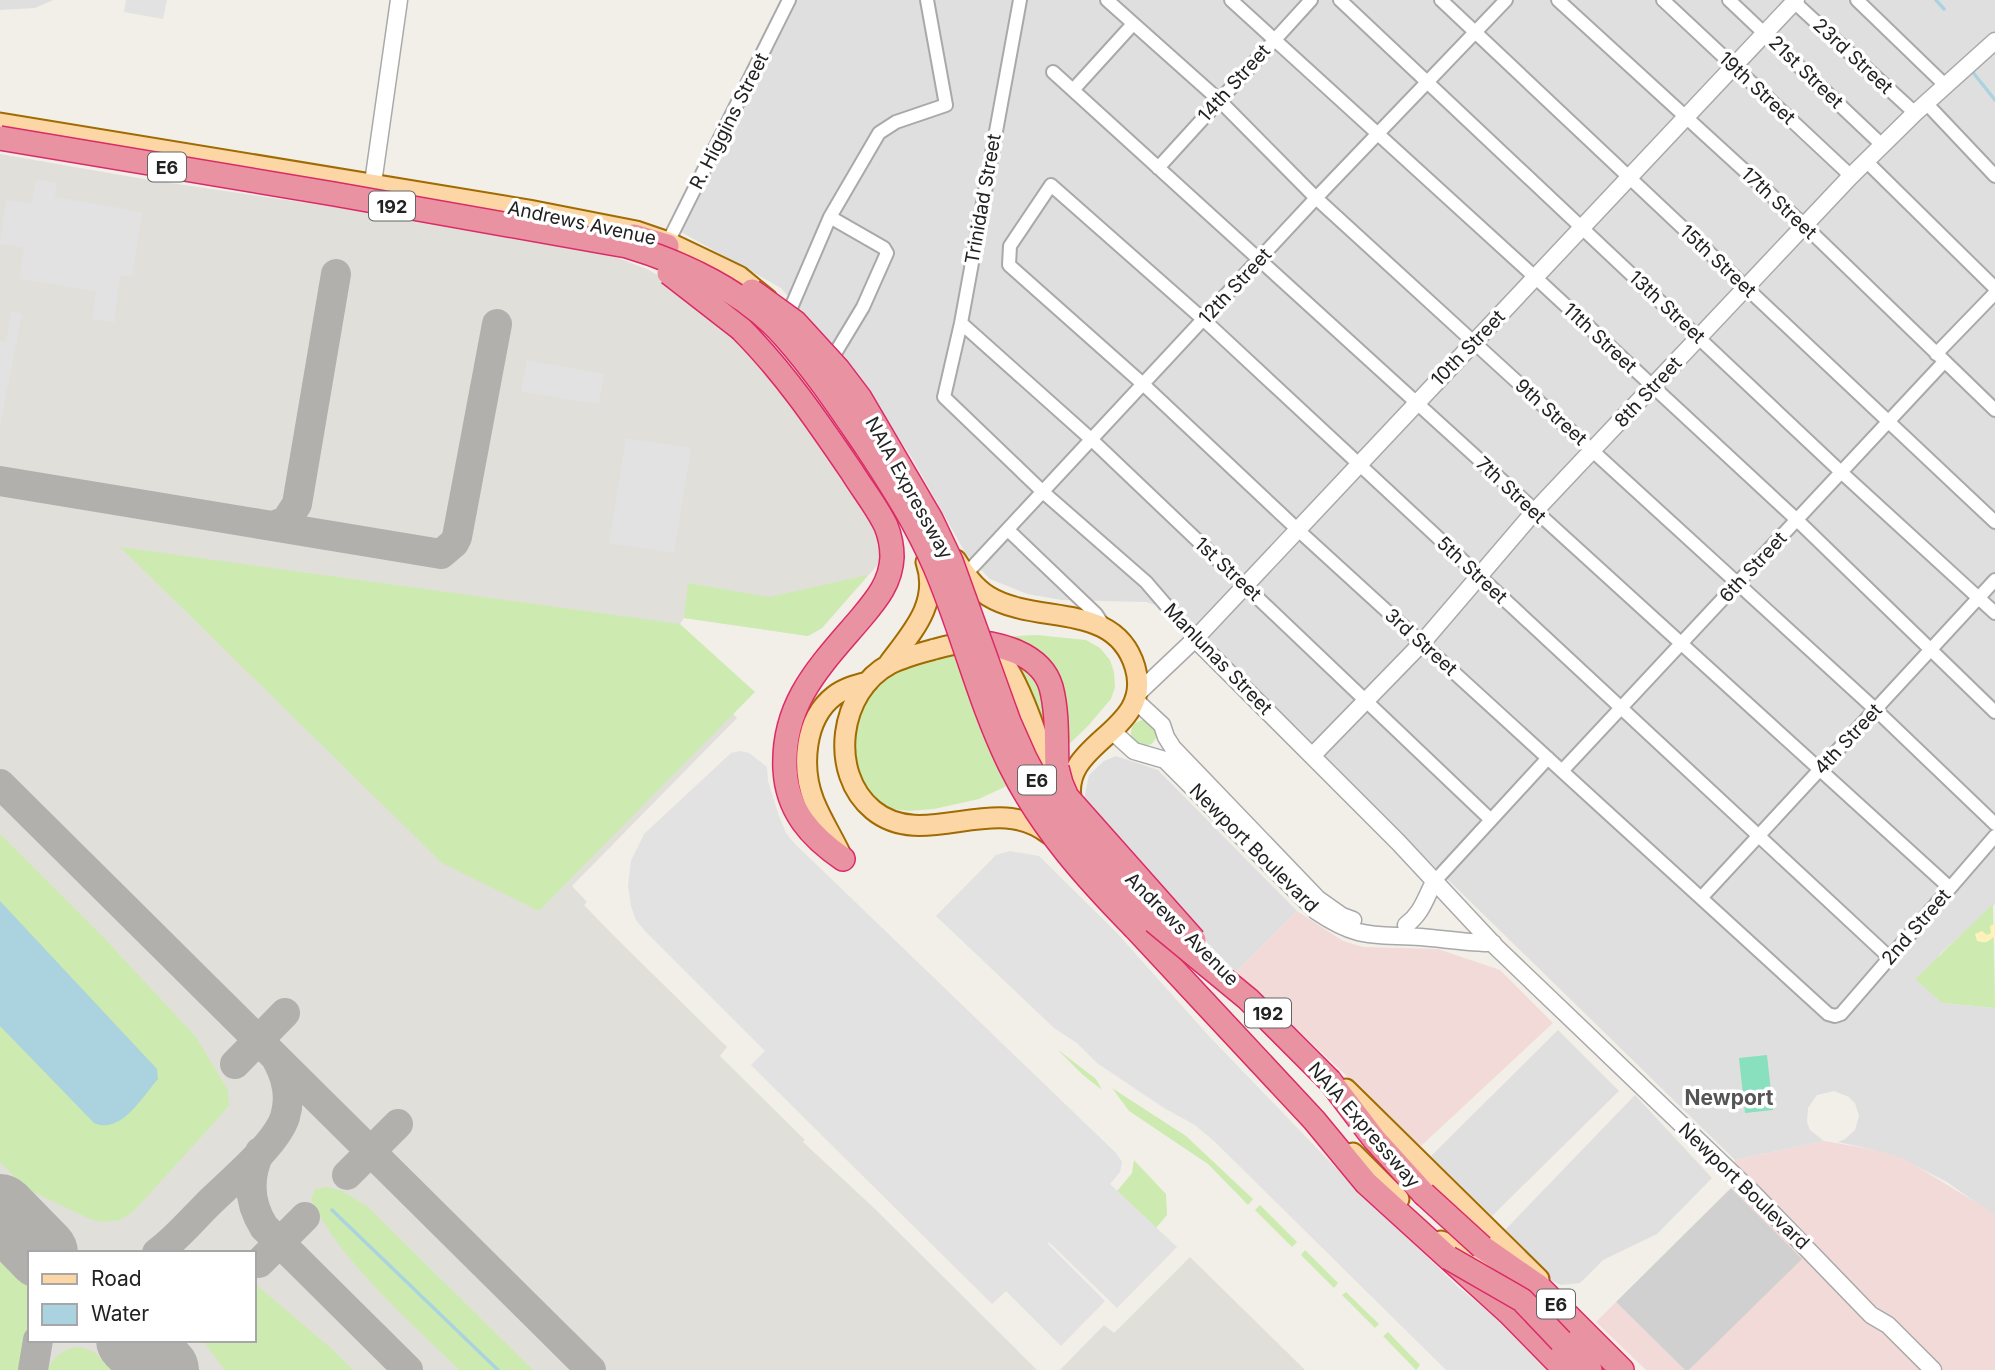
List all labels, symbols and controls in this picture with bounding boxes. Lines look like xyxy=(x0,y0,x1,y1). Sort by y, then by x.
street label: 23rd Street xyxy=(1808,13,1898,99)
street label: 21st Street xyxy=(1764,31,1848,113)
street label: 14th Street xyxy=(1193,39,1275,127)
street label: 19th Street xyxy=(1714,47,1800,129)
street label: R. Higgins Street xyxy=(685,49,773,193)
street label: Trinidad Street xyxy=(960,132,1006,266)
road number: E6 xyxy=(148,152,186,182)
street label: 17th Street xyxy=(1736,162,1822,244)
road number: 192 xyxy=(369,191,415,220)
street label: Andrews Avenue xyxy=(506,196,658,250)
street label: 15th Street xyxy=(1675,220,1761,302)
street label: 12th Street xyxy=(1194,243,1276,329)
street label: 13th Street xyxy=(1624,266,1710,348)
street label: 11th Street xyxy=(1558,298,1642,378)
street label: 10th Street xyxy=(1426,305,1510,391)
street label: 8th Street xyxy=(1610,352,1686,432)
street label: 9th Street xyxy=(1510,374,1592,450)
street label: NAIA Expressway xyxy=(860,413,958,563)
street label: 7th Street xyxy=(1471,452,1551,528)
street label: 6th Street xyxy=(1715,527,1791,607)
street label: 1st Street xyxy=(1190,532,1266,606)
street label: 5th Street xyxy=(1432,532,1512,608)
street label: Manlunas Street xyxy=(1159,599,1277,719)
street label: 3rd Street xyxy=(1380,604,1462,680)
street label: 4th Street xyxy=(1809,699,1887,779)
road number: E6 xyxy=(1018,766,1056,794)
street label: Newport Boulevard xyxy=(1185,779,1323,917)
street label: Andrews Avenue xyxy=(1120,867,1244,991)
street label: 2nd Street xyxy=(1877,884,1955,970)
road number: 192 xyxy=(1245,998,1291,1028)
street label: NAIA Expressway xyxy=(1303,1057,1425,1193)
district label: Newport xyxy=(1685,1085,1774,1110)
street label: Newport Boulevard xyxy=(1674,1118,1814,1254)
legend xyxy=(28,1251,256,1342)
text: Road xyxy=(91,1266,142,1291)
road number: E6 xyxy=(1537,1289,1575,1318)
text: Water xyxy=(91,1301,149,1326)

